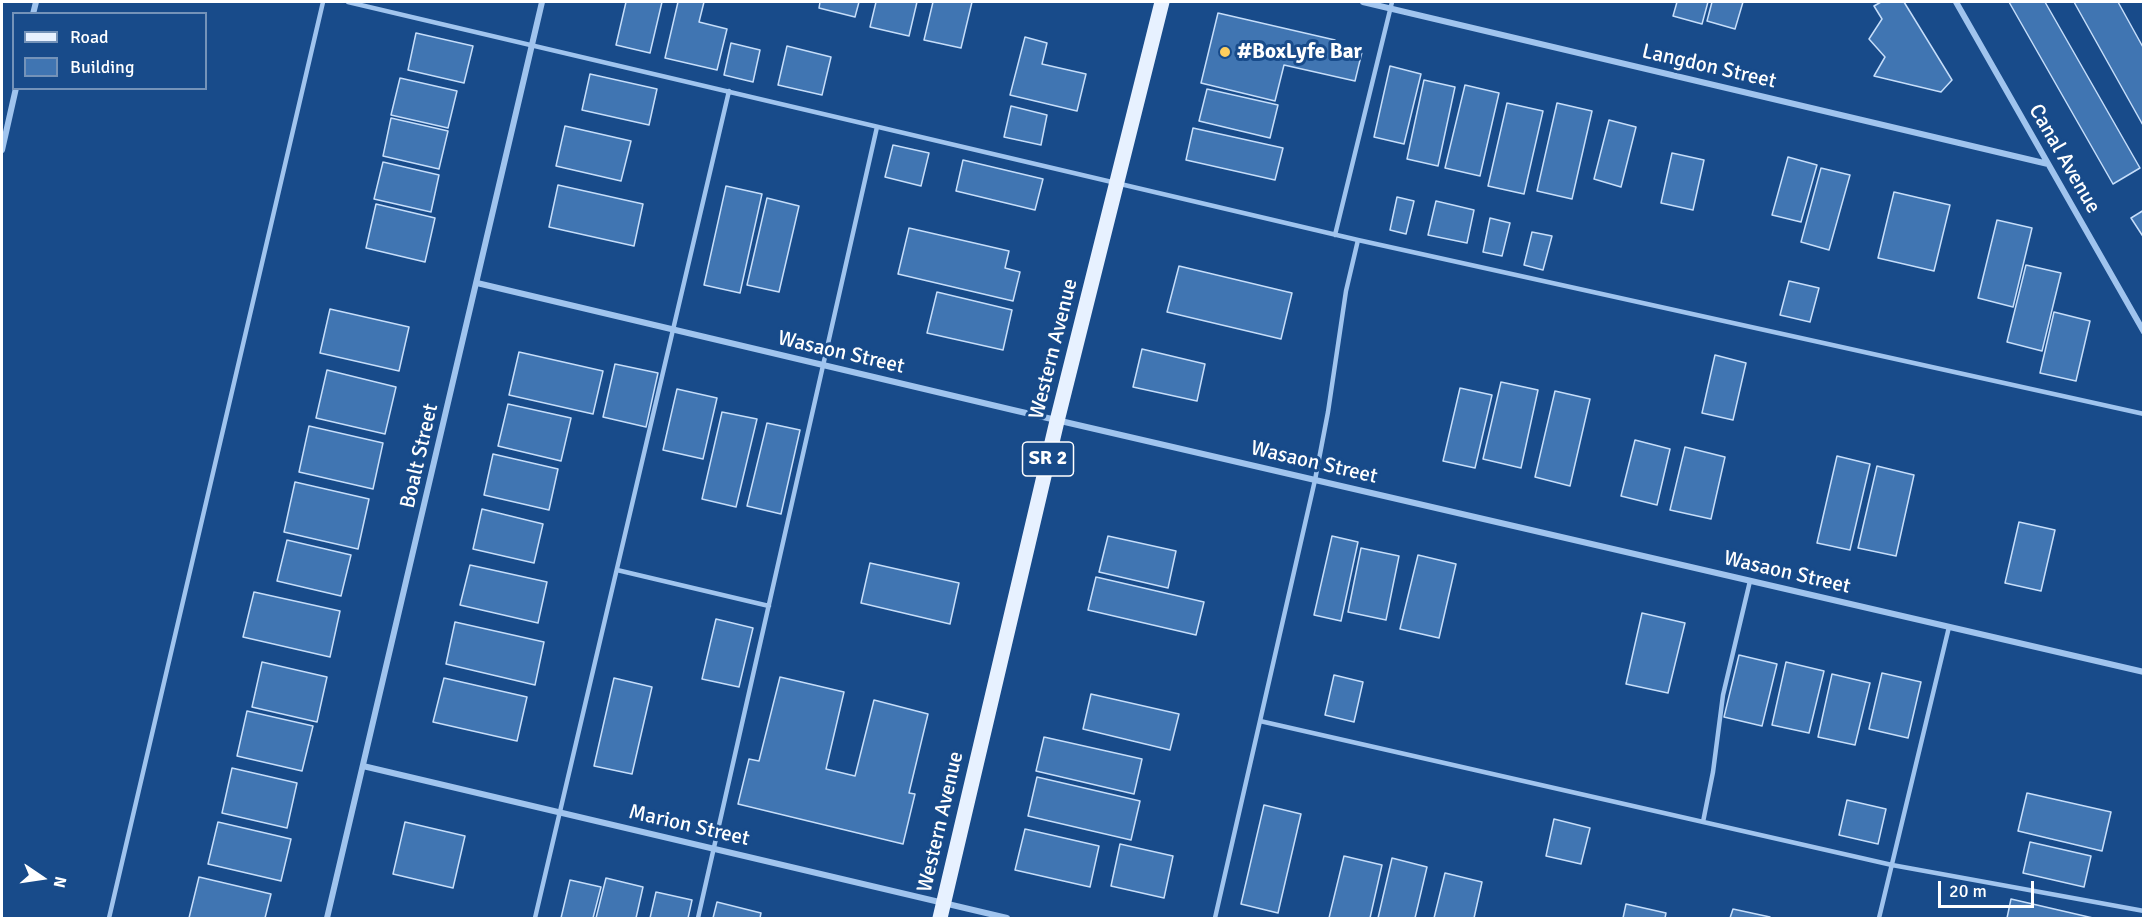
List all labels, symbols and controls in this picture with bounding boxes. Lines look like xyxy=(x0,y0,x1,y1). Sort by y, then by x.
legend xyxy=(12,12,207,90)
text: Road xyxy=(70,26,109,48)
place label: #BoxLyfe Bar xyxy=(1237,39,1362,65)
street label: Langdon Street xyxy=(1640,39,1778,95)
marker: #BoxLyfe Bar xyxy=(1218,45,1232,59)
text: Building xyxy=(70,56,134,78)
street label: Canal Avenue xyxy=(2023,100,2105,218)
street label: Western Avenue xyxy=(1024,276,1084,422)
street label: Wasaon Street xyxy=(775,326,907,380)
street label: Boalt Street xyxy=(396,401,444,511)
street label: Wasaon Street xyxy=(1248,436,1380,490)
road number: SR 2 xyxy=(1022,442,1074,476)
street label: Wasaon Street xyxy=(1721,546,1853,600)
street label: Western Avenue xyxy=(913,749,969,895)
street label: Marion Street xyxy=(626,800,752,852)
north arrow xyxy=(12,848,72,908)
scale bar xyxy=(1941,869,2037,907)
text: N xyxy=(49,874,71,890)
text: 20 m xyxy=(1949,880,1987,902)

